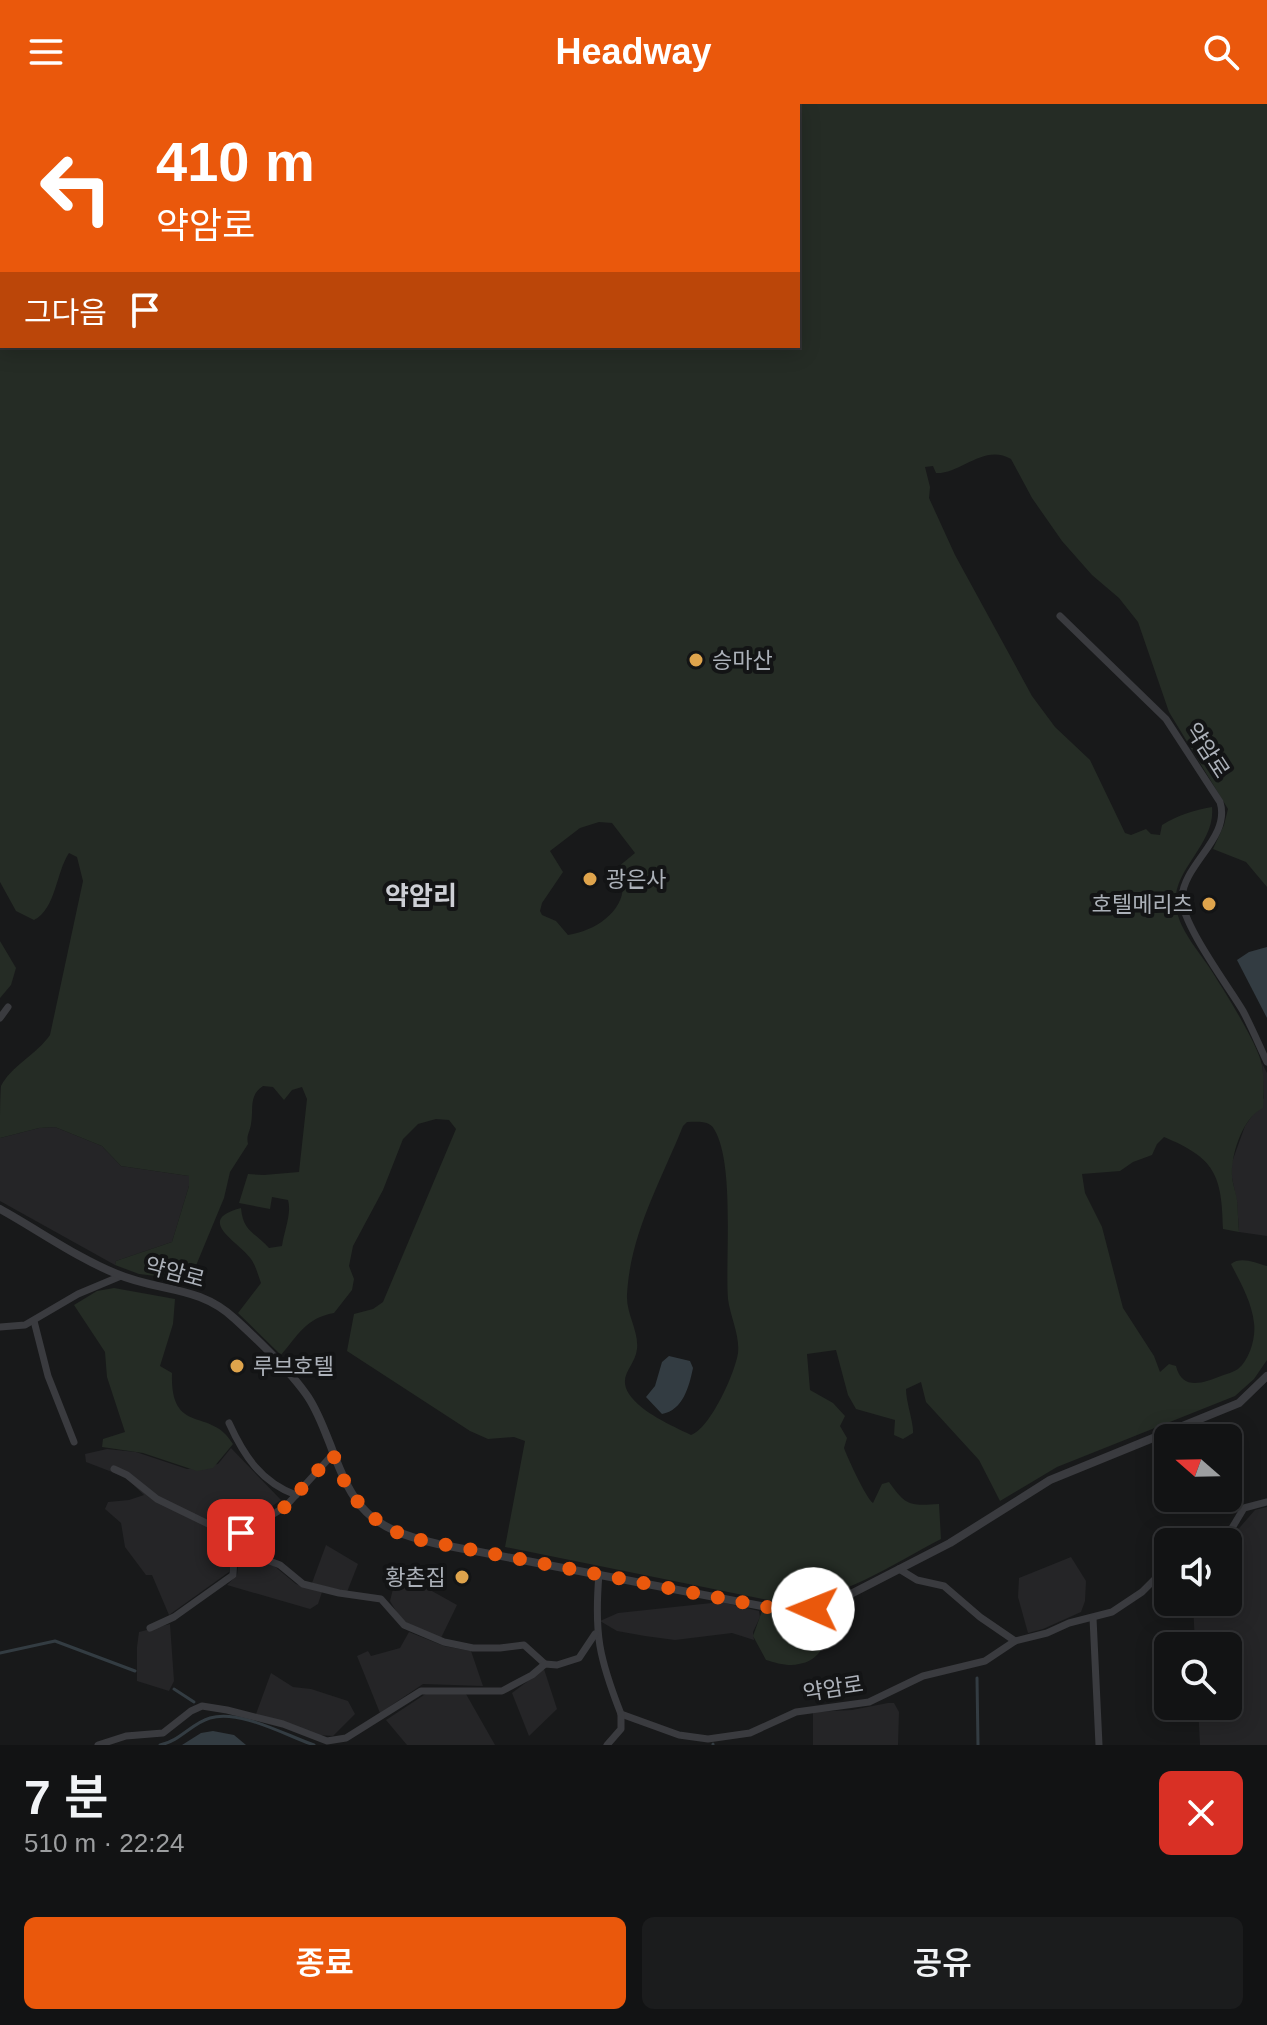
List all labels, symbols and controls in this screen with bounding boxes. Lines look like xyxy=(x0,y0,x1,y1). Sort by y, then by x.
icon: menu xyxy=(24,30,68,74)
icon: search xyxy=(1199,30,1243,74)
text: Headway xyxy=(555,31,712,72)
text: 410 m xyxy=(156,130,315,193)
icon: left xyxy=(24,136,128,240)
text: 약암로 xyxy=(156,205,255,246)
icon: arrive xyxy=(123,288,167,332)
text: 그다음 xyxy=(24,296,107,329)
place label: 승마산 xyxy=(712,648,773,673)
marker: 승마산 xyxy=(687,651,705,669)
street label: 약암로 xyxy=(1181,718,1235,783)
place label: 광은사 xyxy=(606,867,667,892)
marker: 광은사 xyxy=(581,870,599,888)
district label: 약암리 xyxy=(385,881,457,911)
place label: 호텔메리츠 xyxy=(1092,892,1193,917)
marker: 호텔메리츠 xyxy=(1200,895,1218,913)
street label: 약암로 xyxy=(142,1253,207,1292)
place label: 루브호텔 xyxy=(253,1354,334,1379)
marker: 루브호텔 xyxy=(228,1357,246,1375)
north arrow xyxy=(1154,1424,1242,1512)
map controls xyxy=(1154,1424,1242,1720)
pin xyxy=(207,1499,275,1567)
icon: arrive xyxy=(219,1511,263,1555)
button: sound xyxy=(1154,1528,1242,1616)
place label: 황촌집 xyxy=(385,1565,446,1590)
position arrow xyxy=(771,1567,855,1651)
marker: 황촌집 xyxy=(453,1568,471,1586)
button: search xyxy=(1154,1632,1242,1720)
street label: 약암로 xyxy=(801,1671,865,1706)
text: 7 분 xyxy=(24,1771,108,1824)
button: close xyxy=(1159,1771,1243,1855)
text: 510 m · 22:24 xyxy=(24,1828,184,1858)
button: 종료 xyxy=(24,1917,626,2009)
button: 공유 xyxy=(642,1917,1243,2009)

